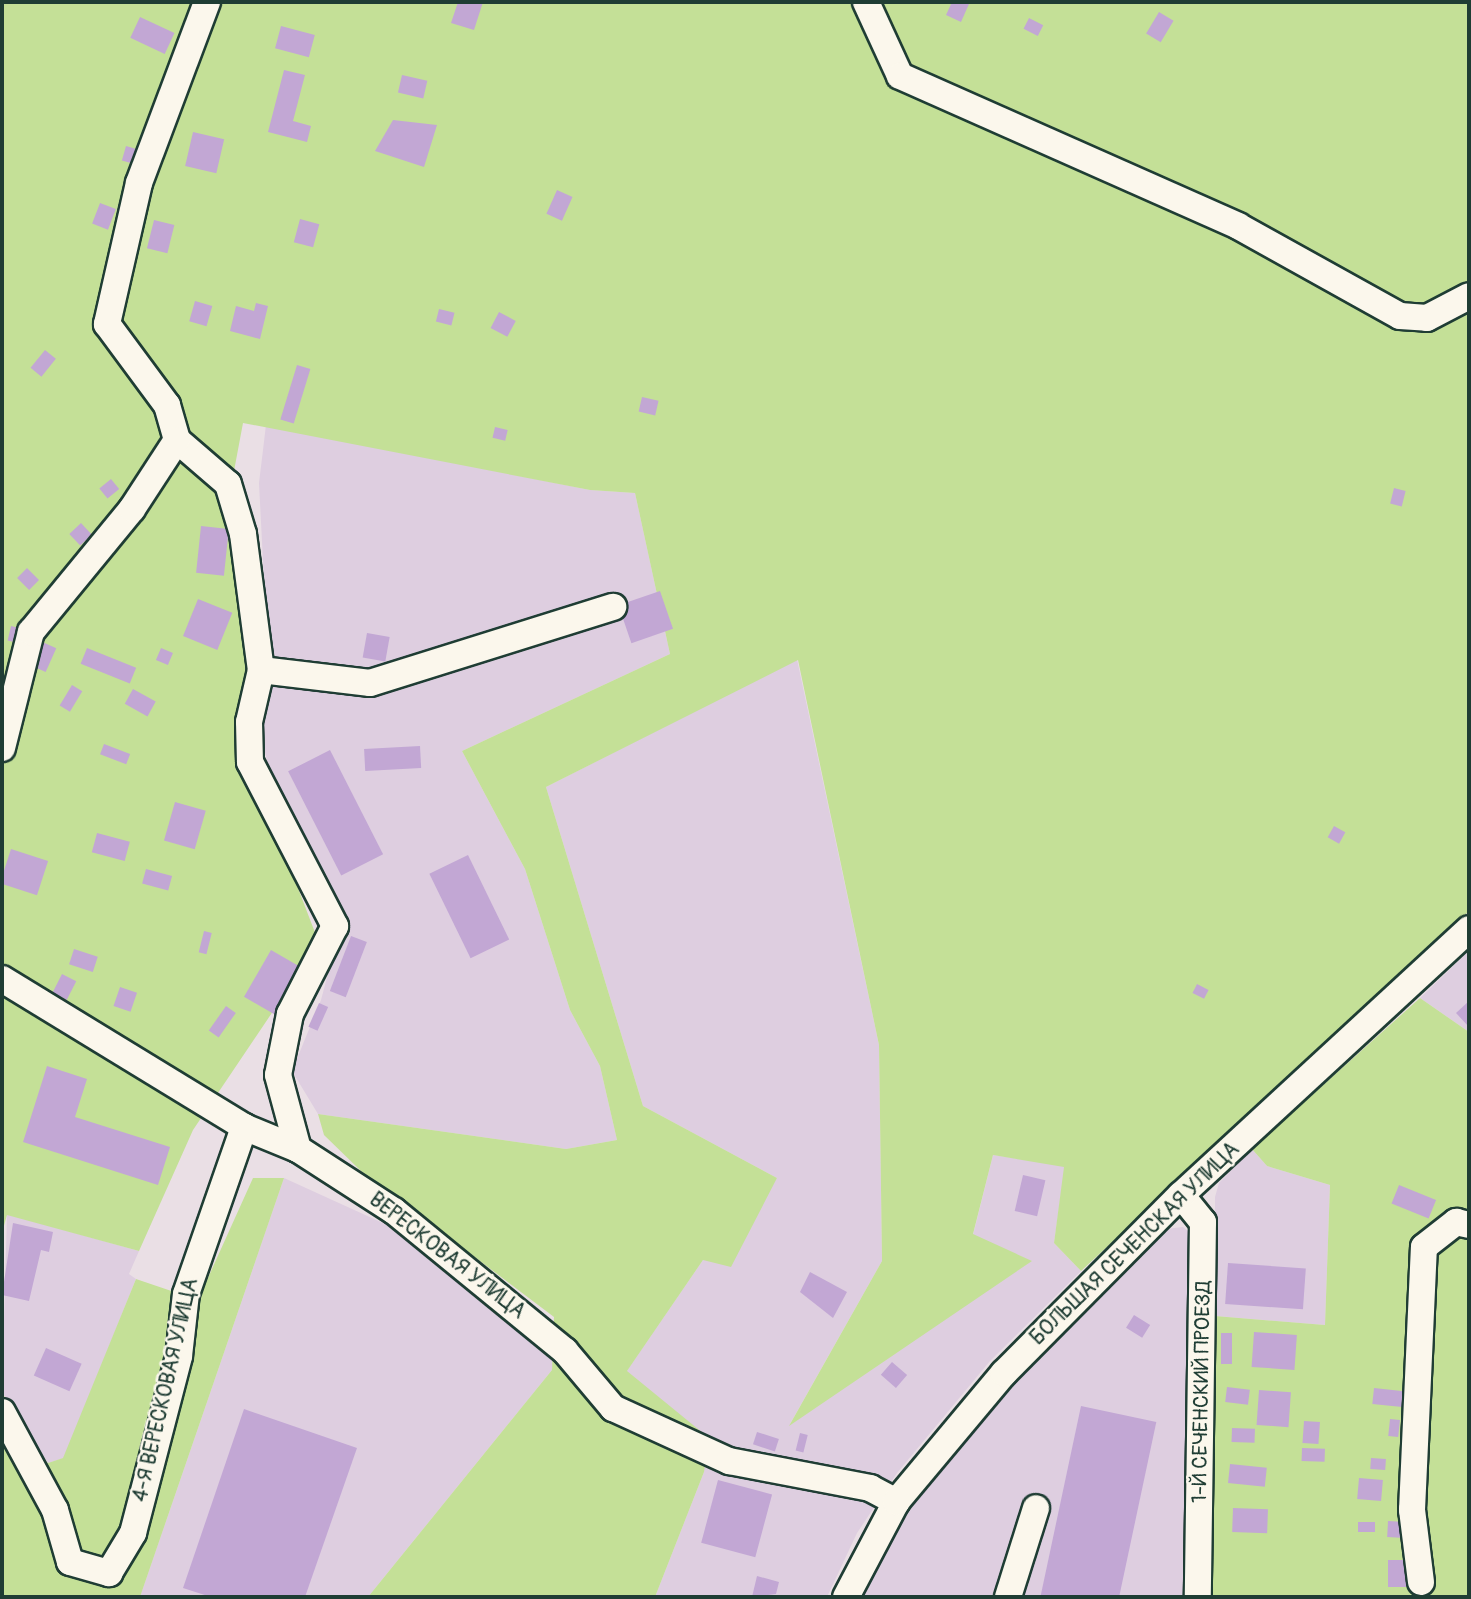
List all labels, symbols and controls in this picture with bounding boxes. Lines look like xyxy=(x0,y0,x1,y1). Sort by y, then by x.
street label: БОЛЬШАЯ СЕЧЕНСКАЯ УЛИЦА xyxy=(1025,1137,1245,1351)
street label: ВЕРЕСКОВАЯ УЛИЦА xyxy=(364,1187,530,1325)
street label: 4-Я ВЕРЕСКОВАЯ УЛИЦА xyxy=(128,1276,204,1504)
street label: 1-Й СЕЧЕНСКИЙ ПРОЕЗД xyxy=(1187,1281,1217,1503)

